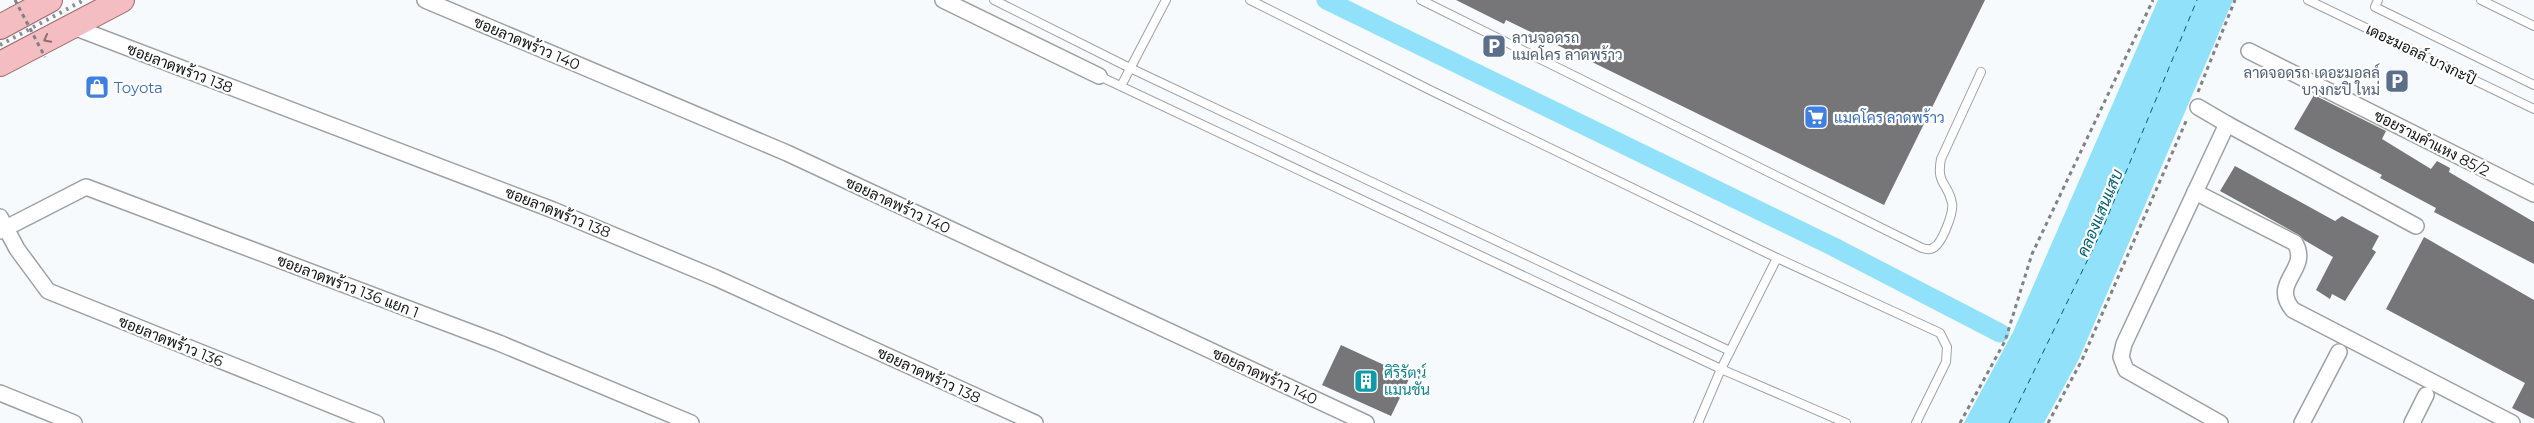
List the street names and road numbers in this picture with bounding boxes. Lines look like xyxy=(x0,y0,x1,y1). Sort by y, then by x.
street label: ซอยลาดพร้าว 140 xyxy=(471,12,583,74)
street label: เดอะมอลล์ บางกะปิ xyxy=(2363,19,2479,89)
street label: ซอยลาดพร้าว 138 xyxy=(124,39,236,97)
street label: ซอยรามคำแหง 85/2 xyxy=(2371,106,2493,180)
street label: ซอยลาดพร้าว 140 xyxy=(842,172,954,238)
street label: ซอยลาดพร้าว 138 xyxy=(503,182,613,242)
street label: ซอยลาดพร้าว 136 แยก 1 xyxy=(274,250,422,322)
street label: ซอยลาดพร้าว 136 xyxy=(116,311,226,371)
street label: ซอยลาดพร้าว 138 xyxy=(874,343,984,407)
street label: ซอยลาดพร้าว 140 xyxy=(1209,343,1321,409)

